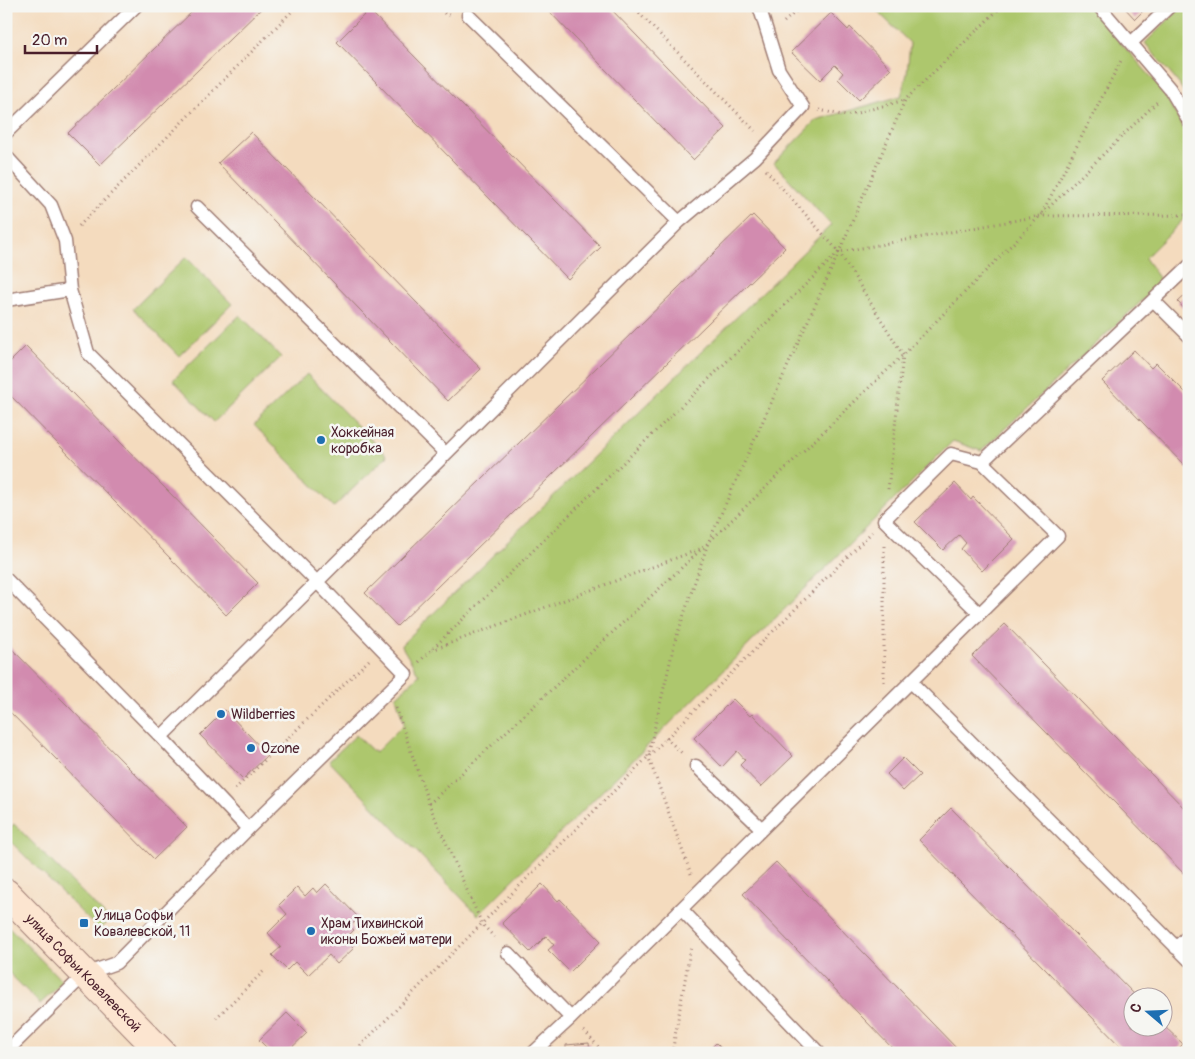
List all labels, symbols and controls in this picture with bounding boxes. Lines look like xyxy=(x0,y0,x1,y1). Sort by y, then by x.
scale bar xyxy=(25,22,98,54)
text: 20 m xyxy=(32,31,67,50)
place label: Хоккейная коробка xyxy=(331,424,394,457)
marker: Хоккейная коробка xyxy=(315,434,327,446)
place label: Wildberries xyxy=(231,706,296,723)
marker: Wildberries xyxy=(215,708,227,720)
place label: Ozone xyxy=(261,740,299,757)
marker: Ozone xyxy=(245,742,257,754)
place label: Улица Софьи Ковалевской, 11 xyxy=(94,907,190,940)
street label: улица Софьи Ковалевской xyxy=(21,909,145,1036)
place label: Храм Тихвинской иконы Божьей матери xyxy=(321,915,451,948)
marker: Улица Софьи Ковалевской, 11 xyxy=(78,917,90,929)
marker: Храм Тихвинской иконы Божьей матери xyxy=(305,925,317,937)
north arrow xyxy=(1122,986,1172,1036)
text: С xyxy=(1127,1001,1146,1015)

